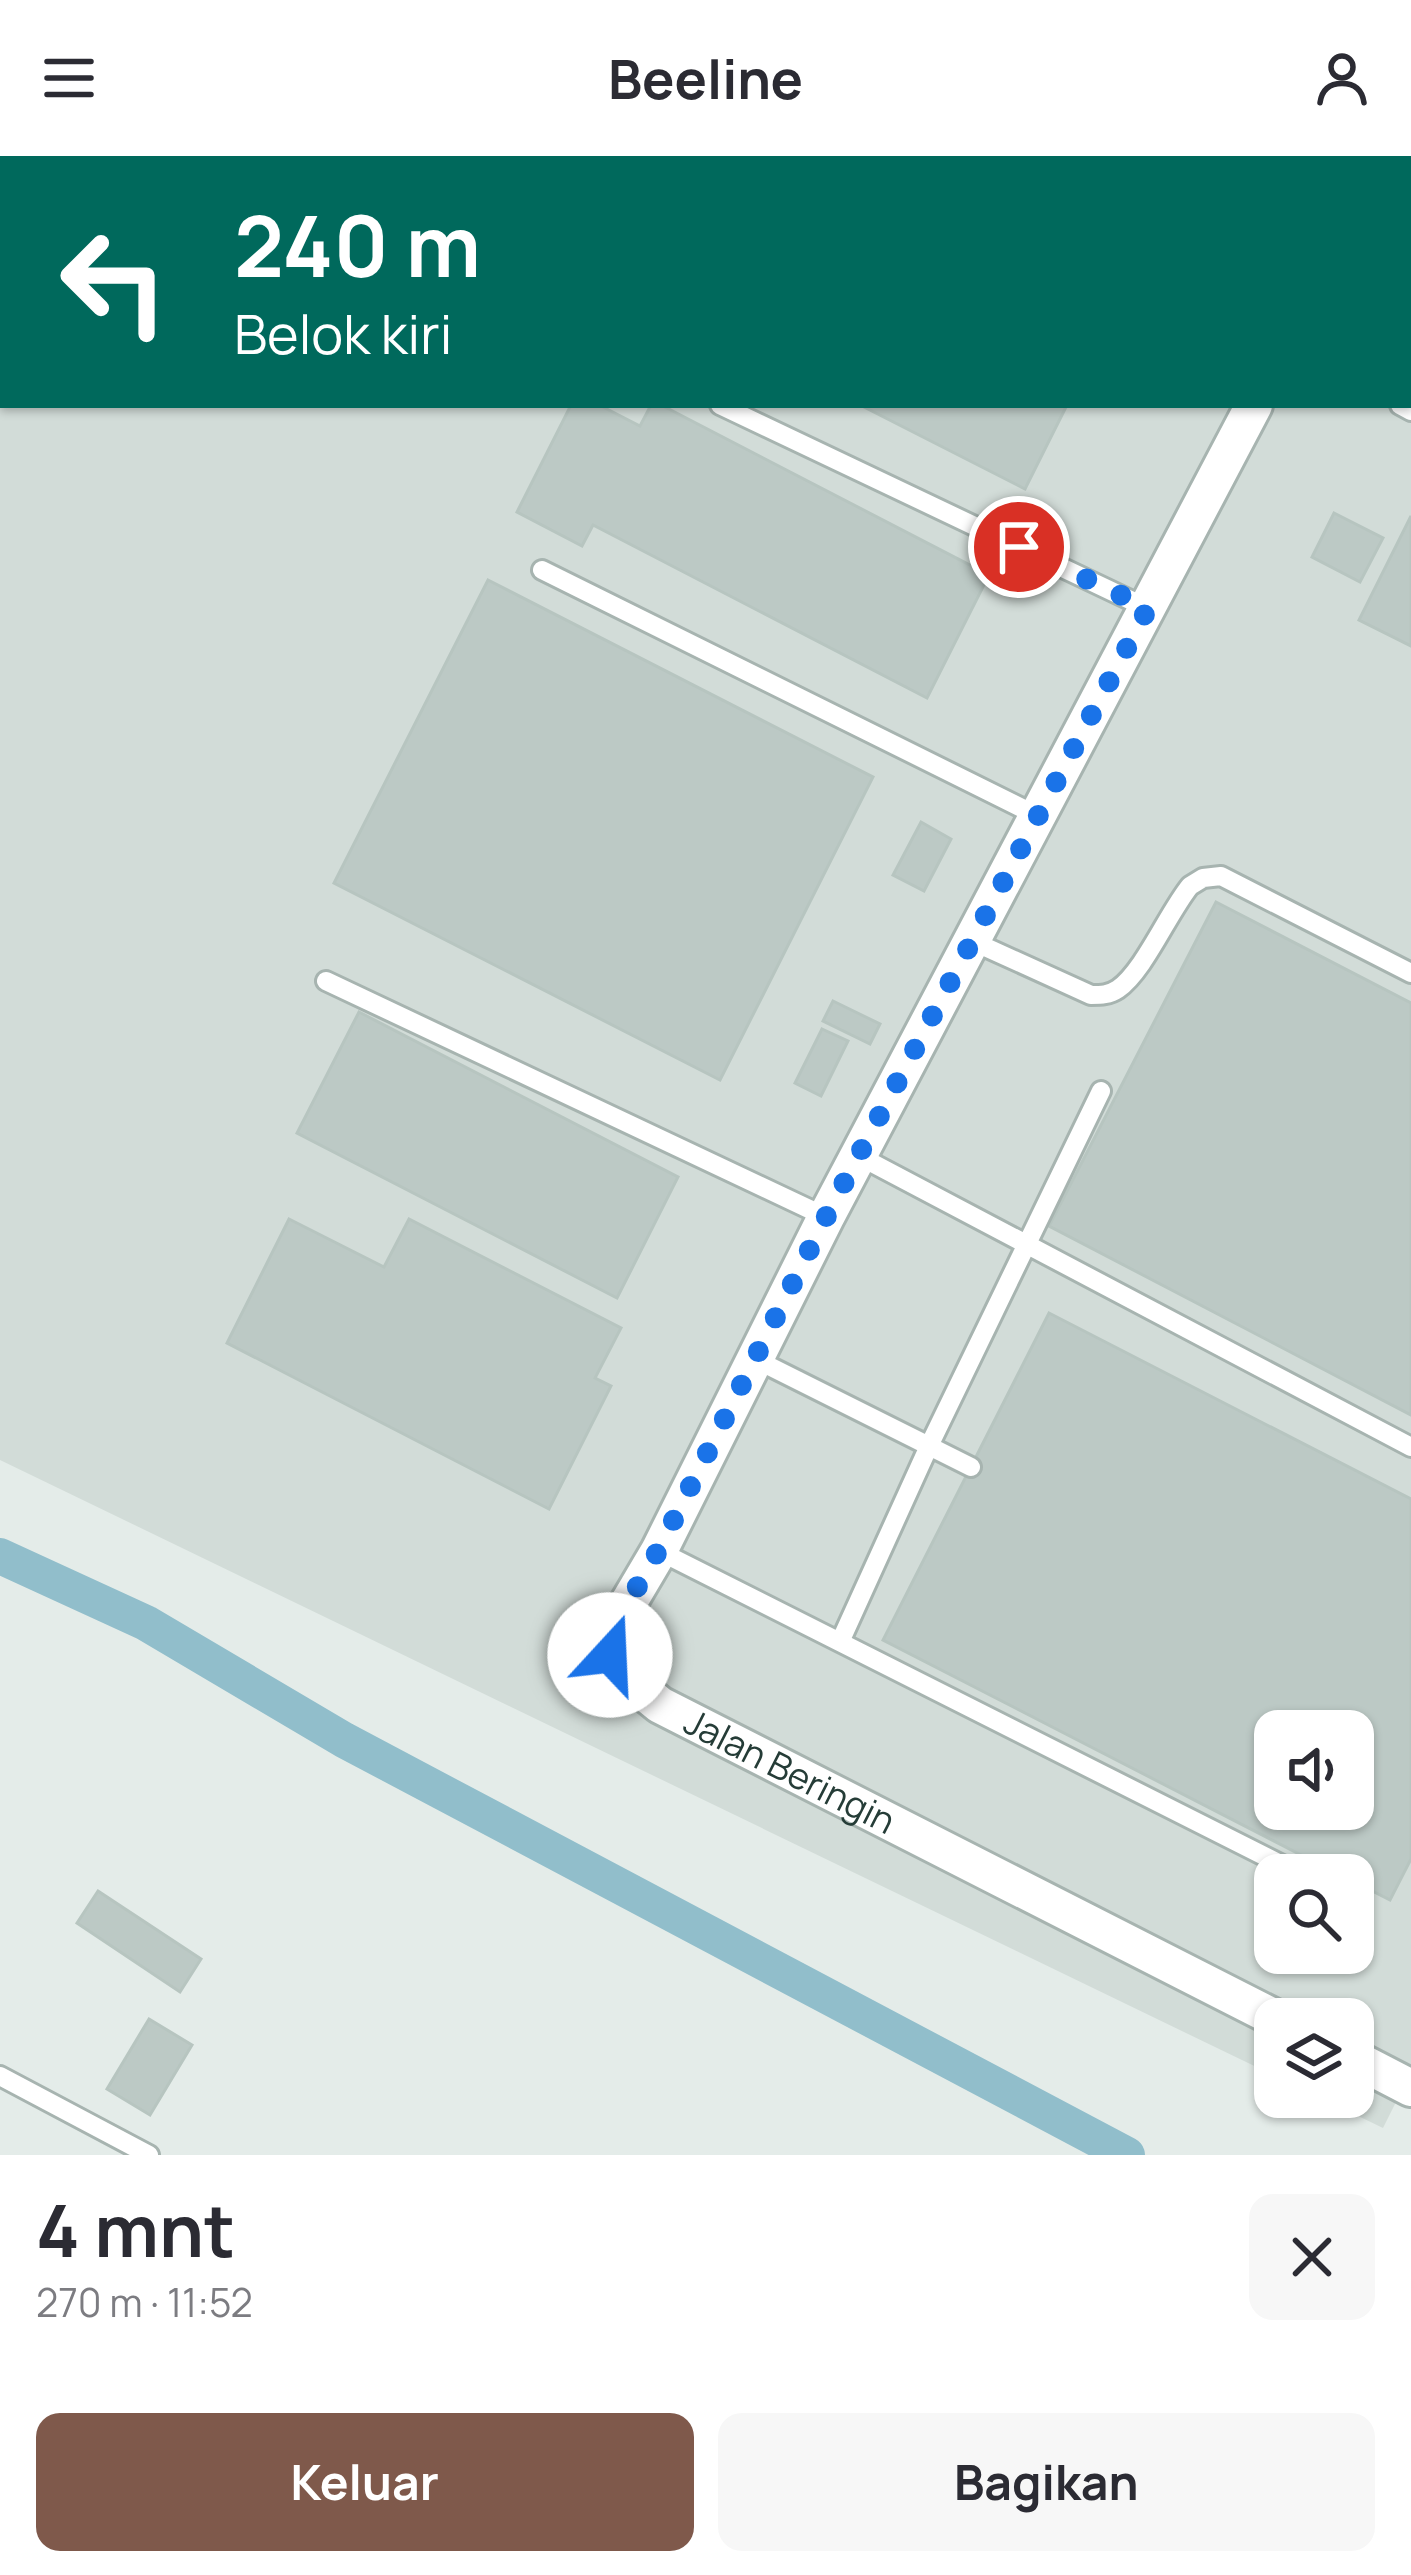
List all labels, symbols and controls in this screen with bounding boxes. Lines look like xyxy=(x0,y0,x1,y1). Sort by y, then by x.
text: Beeline xyxy=(608,41,803,115)
icon: menu xyxy=(36,45,102,111)
icon: person xyxy=(1309,45,1375,111)
text: 240 m xyxy=(234,187,481,302)
icon: left xyxy=(36,204,192,360)
text: Belok kiri xyxy=(234,296,452,370)
pin xyxy=(968,496,1070,598)
icon: arrive xyxy=(986,514,1052,580)
position arrow xyxy=(547,1592,673,1718)
street label: Jalan Beringin xyxy=(676,1697,904,1845)
map controls xyxy=(1254,1710,1374,2118)
button: sound xyxy=(1254,1710,1374,1830)
button: search xyxy=(1254,1854,1374,1974)
button: layers xyxy=(1254,1998,1374,2118)
text: 4 mnt xyxy=(36,2180,235,2279)
button: close xyxy=(1249,2194,1375,2320)
text: 270 m · 11:52 xyxy=(36,2275,253,2329)
button: Keluar xyxy=(36,2413,694,2551)
button: Bagikan xyxy=(718,2413,1375,2551)

